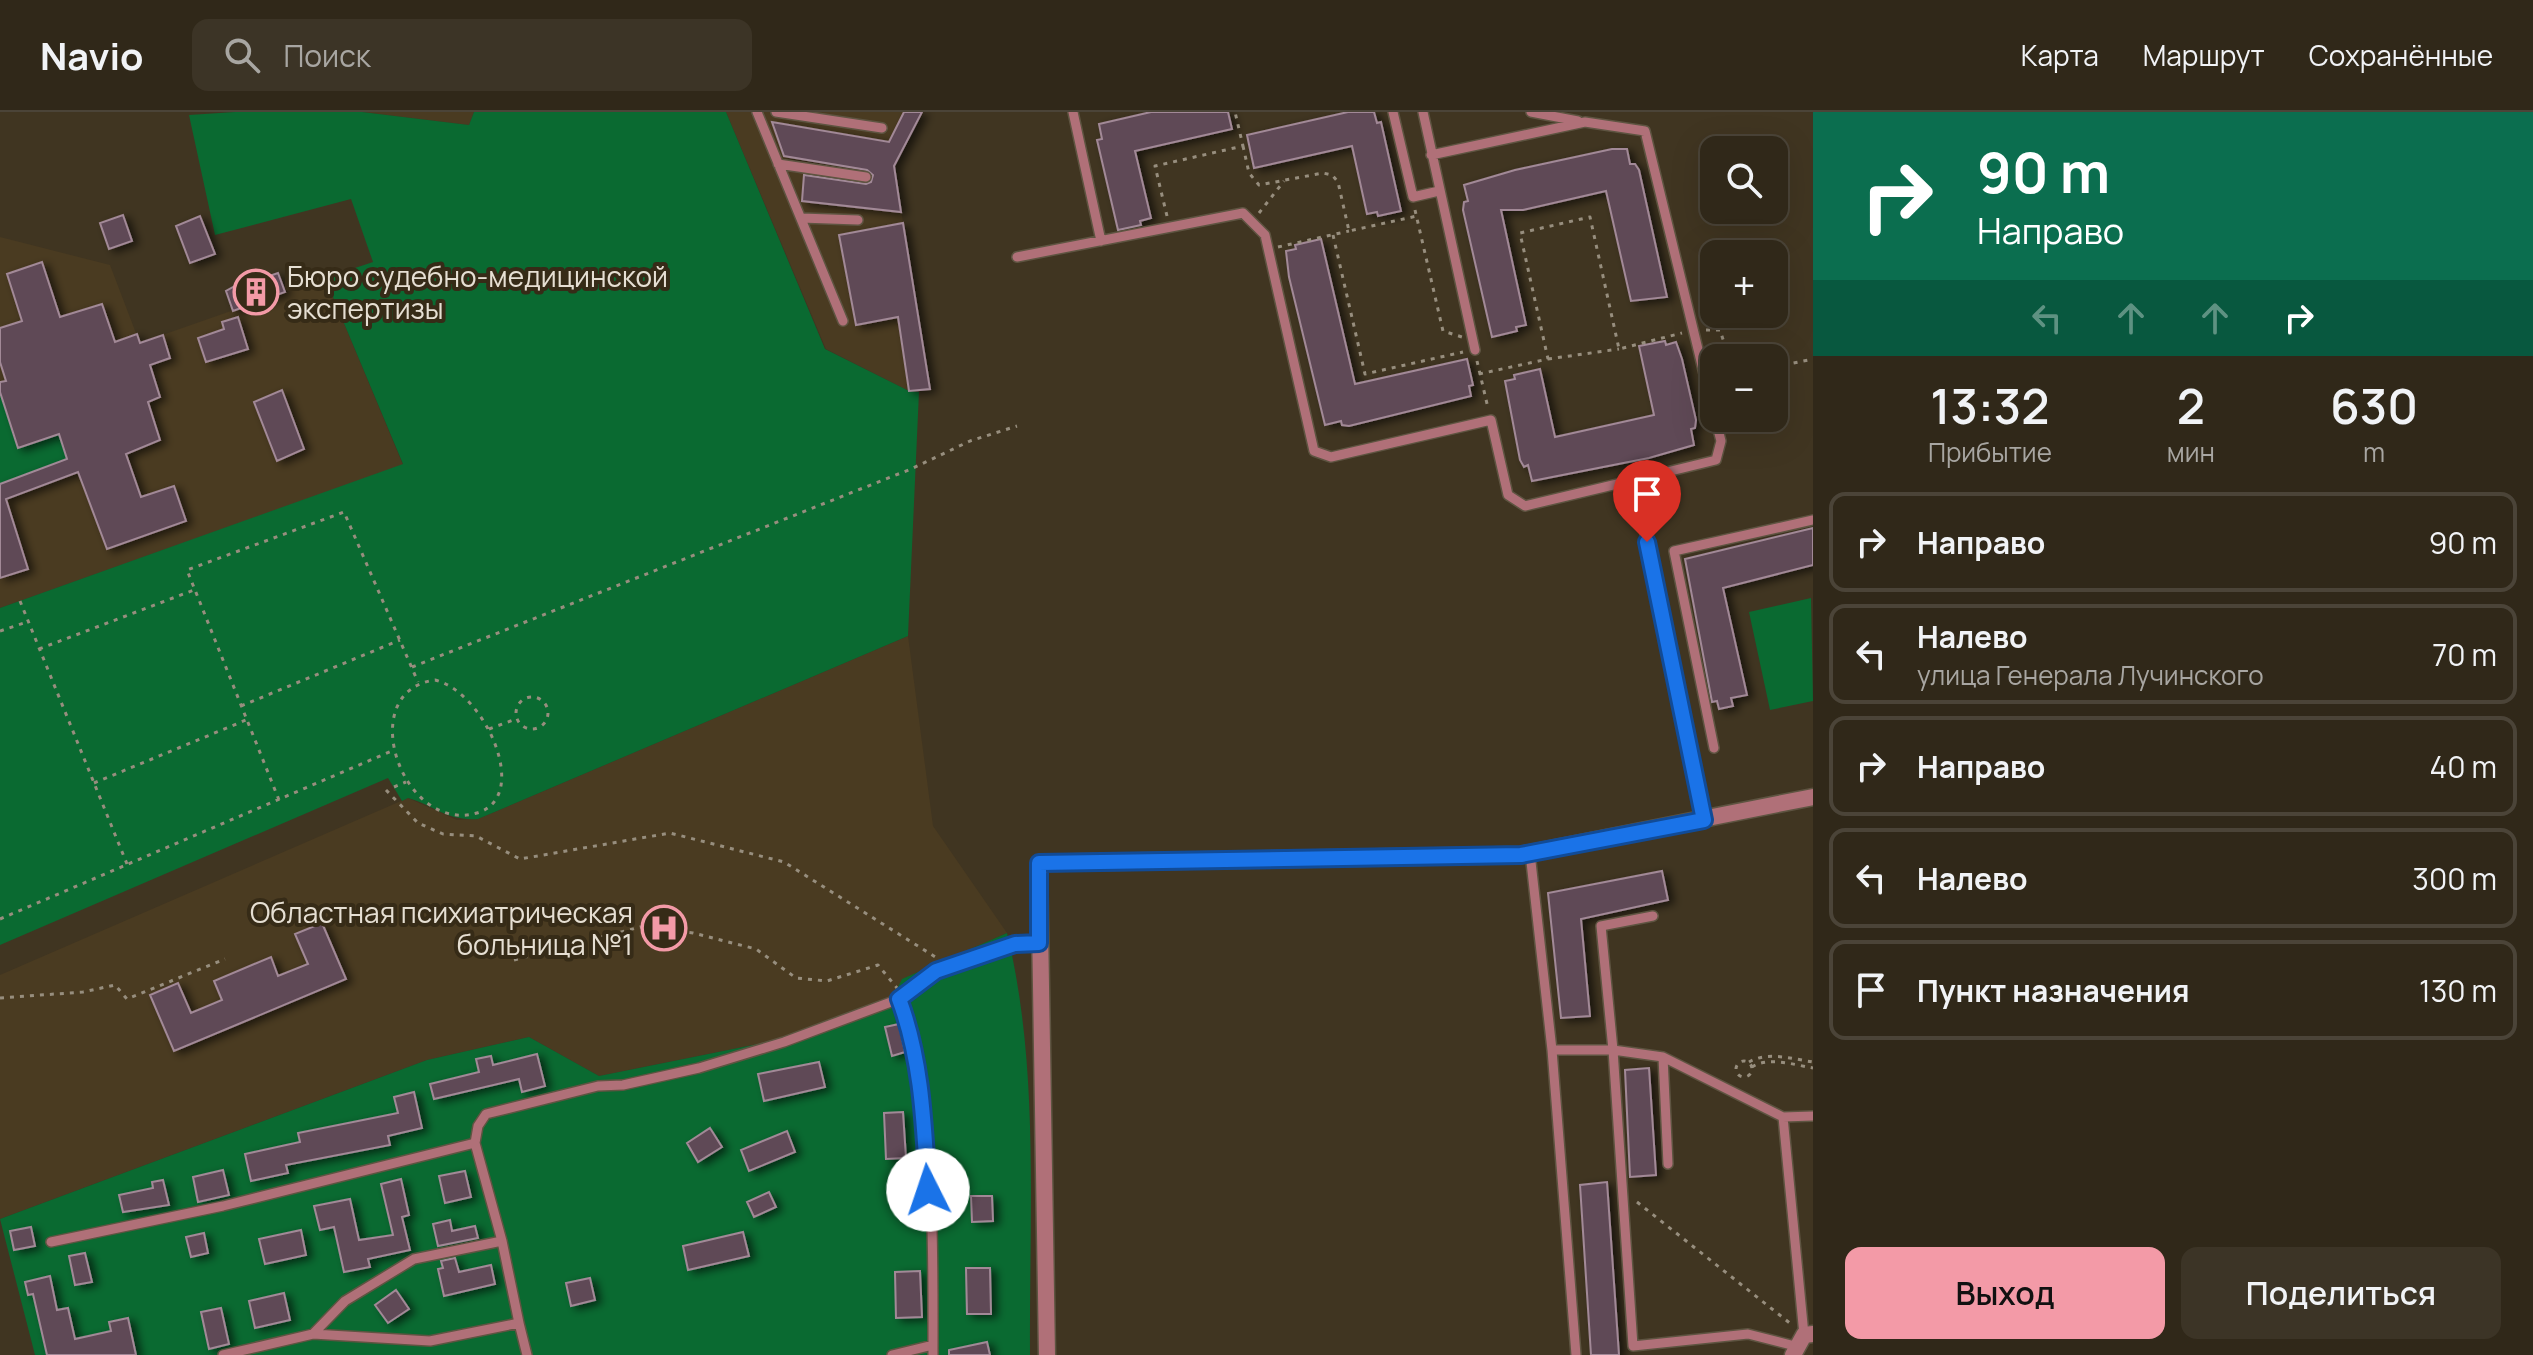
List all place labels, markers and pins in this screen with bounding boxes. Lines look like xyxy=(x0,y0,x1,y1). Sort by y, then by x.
place label: Бюро судебно-медицинской экспертизы xyxy=(287,257,668,327)
building icon: Бюро судебно-медицинской экспертизы xyxy=(232,268,280,316)
pin xyxy=(1613,460,1681,542)
place label: Областная психиатрическая больница №1 xyxy=(250,893,633,963)
hospital icon: Областная психиатрическая больница №1 xyxy=(640,904,688,952)

